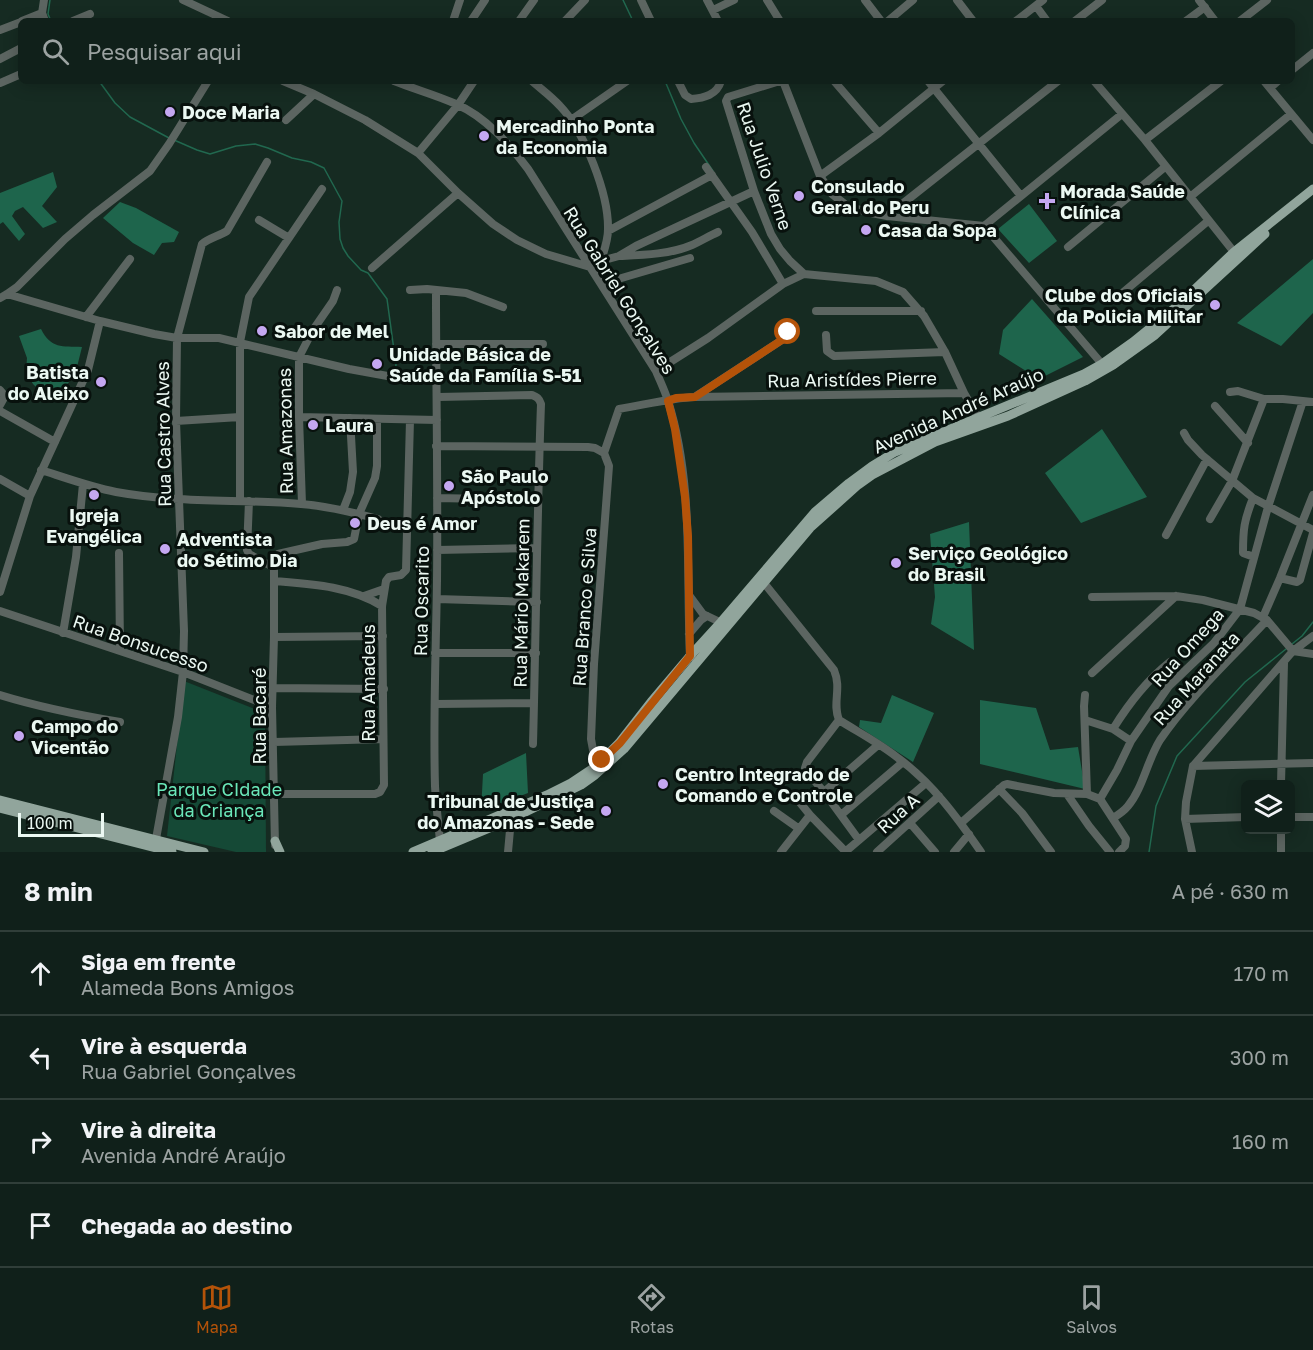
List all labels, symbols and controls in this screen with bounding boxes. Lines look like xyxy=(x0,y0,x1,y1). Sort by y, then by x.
search box xyxy=(18,18,1295,84)
icon: search xyxy=(39,35,72,68)
text: Pesquisar aqui xyxy=(87,38,242,65)
street label: Rua Julio Verne xyxy=(733,99,797,233)
place label: Doce Maria xyxy=(182,101,280,123)
marker: Doce Maria xyxy=(163,105,177,119)
place label: Mercadinho Ponta da Economia xyxy=(496,115,655,158)
marker: Mercadinho Ponta da Economia xyxy=(477,129,491,143)
place label: Consulado Geral do Peru xyxy=(811,175,929,218)
place label: Morada Saúde Clínica xyxy=(1060,180,1185,223)
marker: Consulado Geral do Peru xyxy=(792,189,806,203)
marker: Morada Saúde Clínica xyxy=(1038,192,1056,210)
street label: Rua Gabriel Gonçalves xyxy=(559,202,681,378)
place label: Casa da Sopa xyxy=(878,219,997,241)
marker: Casa da Sopa xyxy=(859,223,873,237)
place label: Clube dos Oficiais da Policia Militar xyxy=(1045,284,1203,327)
marker: Clube dos Oficiais da Policia Militar xyxy=(1208,298,1222,312)
route start xyxy=(774,318,800,344)
place label: Sabor de Mel xyxy=(274,320,389,342)
marker: Sabor de Mel xyxy=(255,324,269,338)
place label: Unidade Básica de Saúde da Família S-51 xyxy=(389,343,581,386)
marker: Unidade Básica de Saúde da Família S-51 xyxy=(370,357,384,371)
place label: Batista do Aleixo xyxy=(8,361,89,404)
street label: Rua Castro Alves xyxy=(151,361,175,507)
street label: Avenida André Araújo xyxy=(869,362,1047,458)
street label: Rua Aristídes Pierre xyxy=(767,367,937,391)
street label: Rua Amazonas xyxy=(273,368,297,494)
marker: Batista do Aleixo xyxy=(94,375,108,389)
place label: Laura xyxy=(325,414,374,436)
marker: Laura xyxy=(306,418,320,432)
place label: São Paulo Apóstolo xyxy=(461,465,549,508)
marker: São Paulo Apóstolo xyxy=(442,479,456,493)
marker: Igreja Evangélica xyxy=(87,488,101,502)
place label: Igreja Evangélica xyxy=(46,504,142,547)
place label: Deus é Amor xyxy=(367,512,477,534)
marker: Deus é Amor xyxy=(348,516,362,530)
street label: Rua Mário Makarem xyxy=(509,518,533,688)
street label: Rua Branco e Silva xyxy=(567,527,601,687)
place label: Adventista do Sétimo Dia xyxy=(177,528,297,571)
marker: Adventista do Sétimo Dia xyxy=(158,542,172,556)
place label: Serviço Geológico do Brasil xyxy=(908,542,1068,585)
street label: Rua Oscarito xyxy=(409,546,433,656)
marker: Serviço Geológico do Brasil xyxy=(889,556,903,570)
street label: Rua Omega xyxy=(1146,603,1228,691)
street label: Rua Bonsucesso xyxy=(70,609,212,677)
street label: Rua Amadeus xyxy=(357,624,379,742)
street label: Rua Maranata xyxy=(1148,627,1244,729)
street label: Rua Bacaré xyxy=(248,668,270,764)
place label: Campo do Vicentão xyxy=(31,715,118,758)
marker: Campo do Vicentão xyxy=(12,729,26,743)
route end xyxy=(588,746,614,772)
place label: Centro Integrado de Comando e Controle xyxy=(675,763,853,806)
marker: Centro Integrado de Comando e Controle xyxy=(656,777,670,791)
park label: Parque CIdade da Criança xyxy=(156,778,282,821)
map controls xyxy=(1241,780,1295,834)
button: layers xyxy=(1241,780,1295,834)
street label: Rua A xyxy=(872,788,924,838)
place label: Tribunal de Justiça do Amazonas - Sede xyxy=(417,790,594,833)
marker: Tribunal de Justiça do Amazonas - Sede xyxy=(599,804,613,818)
scale bar xyxy=(18,810,104,838)
text: 100 m xyxy=(27,813,73,833)
text: 8 min xyxy=(24,876,93,907)
text: A pé · 630 m xyxy=(1172,879,1289,903)
text: Siga em frente xyxy=(81,948,236,975)
icon: ahead xyxy=(24,957,57,990)
text: 170 m xyxy=(1234,961,1289,985)
text: Alameda Bons Amigos xyxy=(81,975,294,999)
text: Vire à esquerda xyxy=(81,1032,247,1059)
icon: left xyxy=(24,1041,57,1074)
text: 300 m xyxy=(1230,1045,1289,1069)
text: Rua Gabriel Gonçalves xyxy=(81,1059,296,1083)
text: Vire à direita xyxy=(81,1116,216,1143)
icon: right xyxy=(24,1125,57,1158)
text: 160 m xyxy=(1232,1129,1289,1153)
text: Avenida André Araújo xyxy=(81,1143,286,1167)
icon: arrive xyxy=(24,1209,57,1242)
text: Chegada ao destino xyxy=(81,1212,293,1239)
tab: Mapa xyxy=(196,1281,238,1337)
tab: Rotas xyxy=(630,1281,674,1337)
tab: Salvos xyxy=(1066,1281,1117,1337)

